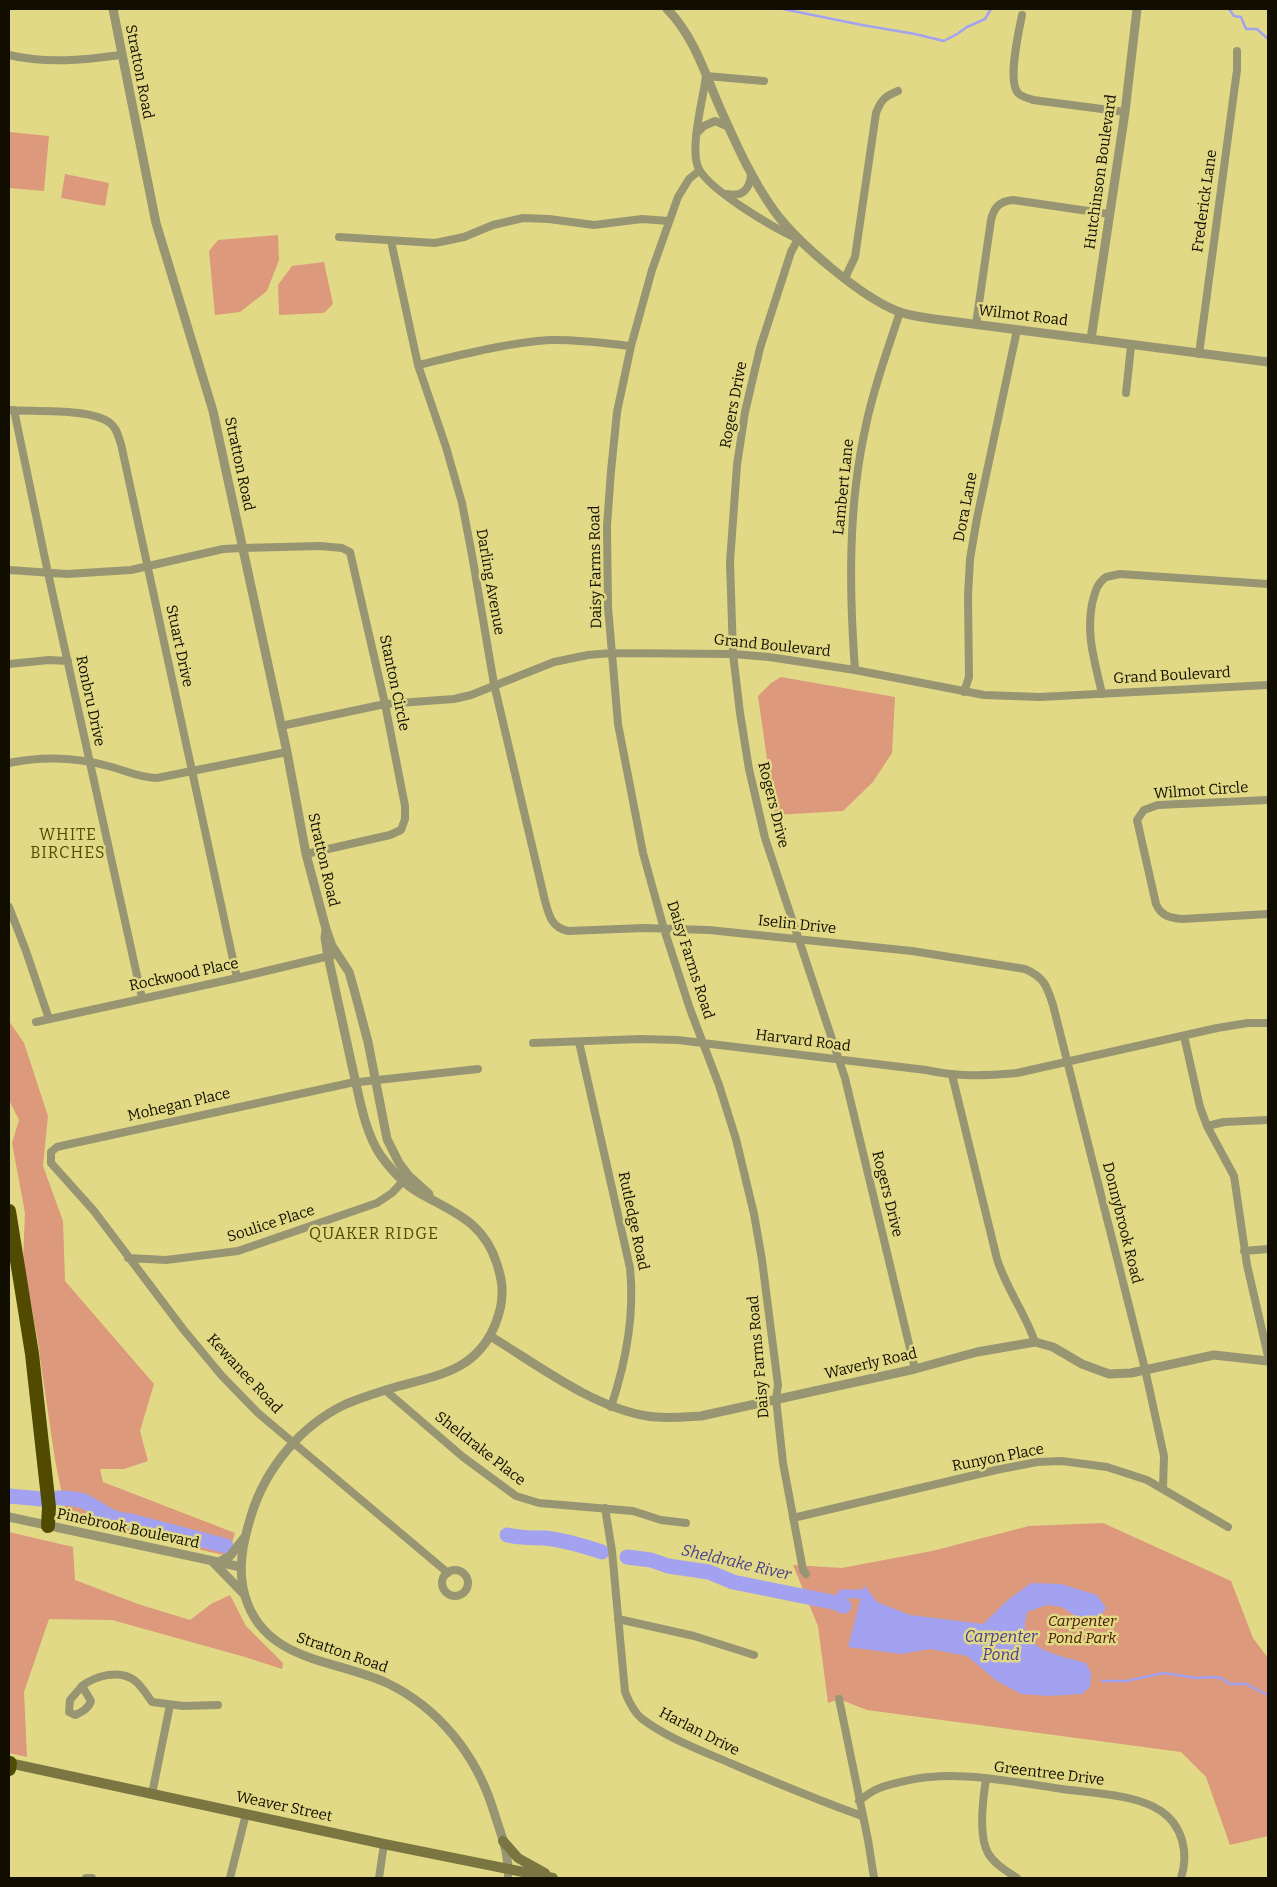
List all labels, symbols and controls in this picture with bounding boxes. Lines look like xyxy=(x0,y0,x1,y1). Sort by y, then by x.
street label: Stratton Road xyxy=(121,23,157,121)
street label: Hutchinson Boulevard xyxy=(1081,93,1121,251)
street label: Frederick Lane xyxy=(1189,148,1221,254)
street label: Wilmot Road xyxy=(977,302,1069,330)
street label: Rogers Drive xyxy=(717,360,751,450)
street label: Stratton Road xyxy=(220,415,258,513)
street label: Lambert Lane xyxy=(830,438,858,536)
street label: Dora Lane xyxy=(950,471,982,543)
street label: Daisy Farms Road xyxy=(586,505,606,629)
street label: Darling Avenue xyxy=(472,528,508,636)
street label: Stuart Drive xyxy=(161,603,197,689)
street label: Grand Boulevard xyxy=(713,631,831,661)
street label: Stanton Circle xyxy=(375,633,413,733)
street label: Ronbru Drive xyxy=(72,654,108,748)
street label: Grand Boulevard xyxy=(1113,664,1231,688)
street label: Rogers Drive xyxy=(754,760,792,850)
street label: Wilmot Circle xyxy=(1153,779,1249,803)
street label: Stratton Road xyxy=(303,811,343,909)
district label: WHITE BIRCHES xyxy=(29,826,107,864)
street label: Daisy Farms Road xyxy=(662,899,718,1021)
street label: Iselin Drive xyxy=(757,912,837,938)
street label: Rockwood Place xyxy=(128,955,240,995)
street label: Harvard Road xyxy=(754,1026,852,1056)
street label: Mohegan Place xyxy=(126,1084,232,1126)
street label: Rogers Drive xyxy=(868,1149,906,1239)
street label: Donnybrook Road xyxy=(1098,1160,1146,1286)
street label: Rutledge Road xyxy=(614,1170,652,1272)
street label: Soulice Place xyxy=(225,1201,317,1247)
district label: QUAKER RIDGE xyxy=(308,1225,440,1245)
street label: Daisy Farms Road xyxy=(745,1295,773,1419)
street label: Kewanee Road xyxy=(203,1331,285,1417)
street label: Waverly Road xyxy=(823,1345,919,1383)
street label: Sheldrake Place xyxy=(431,1408,529,1490)
street label: Runyon Place xyxy=(950,1440,1046,1476)
street label: Pinebrook Boulevard xyxy=(55,1505,201,1553)
water label: Sheldrake River xyxy=(679,1541,793,1585)
park label: Carpenter Pond Park xyxy=(1048,1613,1116,1648)
water label: Carpenter Pond xyxy=(965,1628,1037,1666)
street label: Stratton Road xyxy=(294,1629,390,1677)
street label: Harlan Drive xyxy=(656,1704,742,1760)
street label: Greentree Drive xyxy=(993,1758,1105,1790)
street label: Weaver Street xyxy=(234,1788,334,1826)

